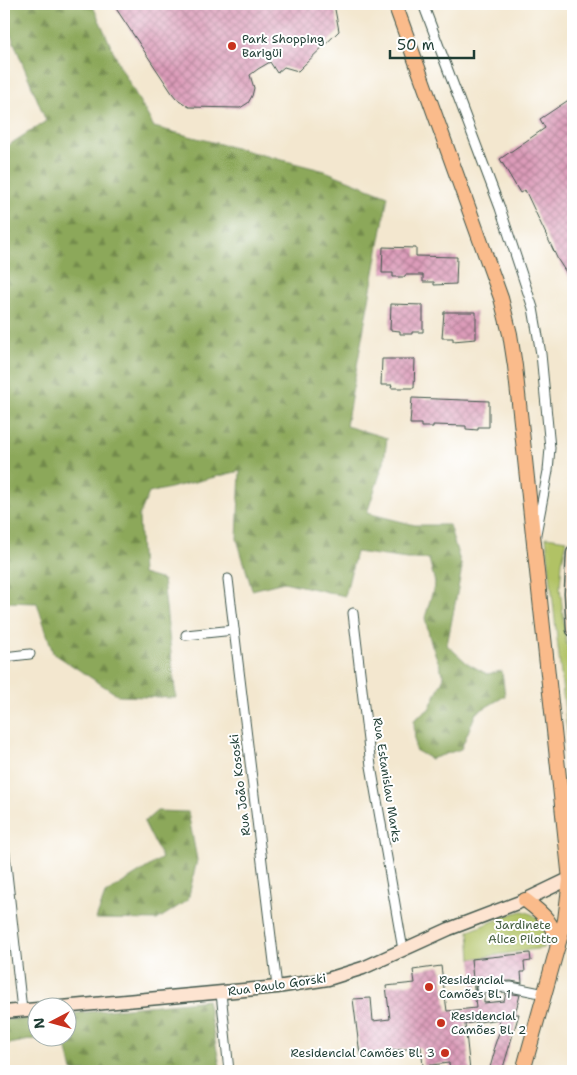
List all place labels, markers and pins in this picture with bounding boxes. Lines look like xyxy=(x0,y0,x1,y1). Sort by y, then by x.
place label: Park Shopping Barigüi xyxy=(242,31,324,61)
marker: Park Shopping Barigüi xyxy=(226,40,238,52)
place label: Residencial Camões Bl. 1 xyxy=(439,972,511,1002)
marker: Residencial Camões Bl. 1 xyxy=(423,981,435,993)
place label: Residencial Camões Bl. 2 xyxy=(451,1008,526,1038)
marker: Residencial Camões Bl. 2 xyxy=(435,1017,447,1029)
place label: Residencial Camões Bl. 3 xyxy=(291,1045,435,1061)
marker: Residencial Camões Bl. 3 xyxy=(439,1047,451,1059)

